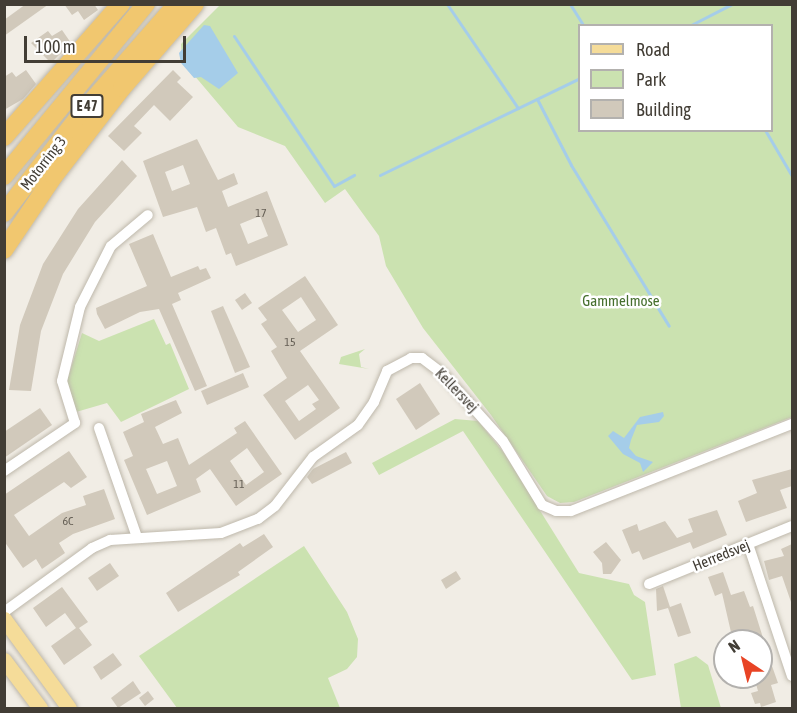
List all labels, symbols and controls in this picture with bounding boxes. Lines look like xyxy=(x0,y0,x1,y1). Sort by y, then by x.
scale bar xyxy=(27,24,189,62)
legend xyxy=(578,24,773,132)
text: 100 m xyxy=(35,36,76,57)
text: Road xyxy=(636,39,670,60)
text: Park xyxy=(636,69,666,90)
road number: E 47 xyxy=(69,95,105,117)
text: Building xyxy=(636,99,691,120)
street label: Motorring 3 xyxy=(16,132,70,194)
house number: 17 xyxy=(255,207,267,221)
park label: Gammelmose xyxy=(582,292,660,310)
house number: 15 xyxy=(284,336,296,350)
street label: Kellersvej xyxy=(432,364,482,416)
house number: 11 xyxy=(233,478,245,492)
house number: 6C xyxy=(62,515,74,529)
street label: Herredsvej xyxy=(690,535,752,575)
north arrow xyxy=(713,629,773,689)
text: N xyxy=(725,636,743,656)

